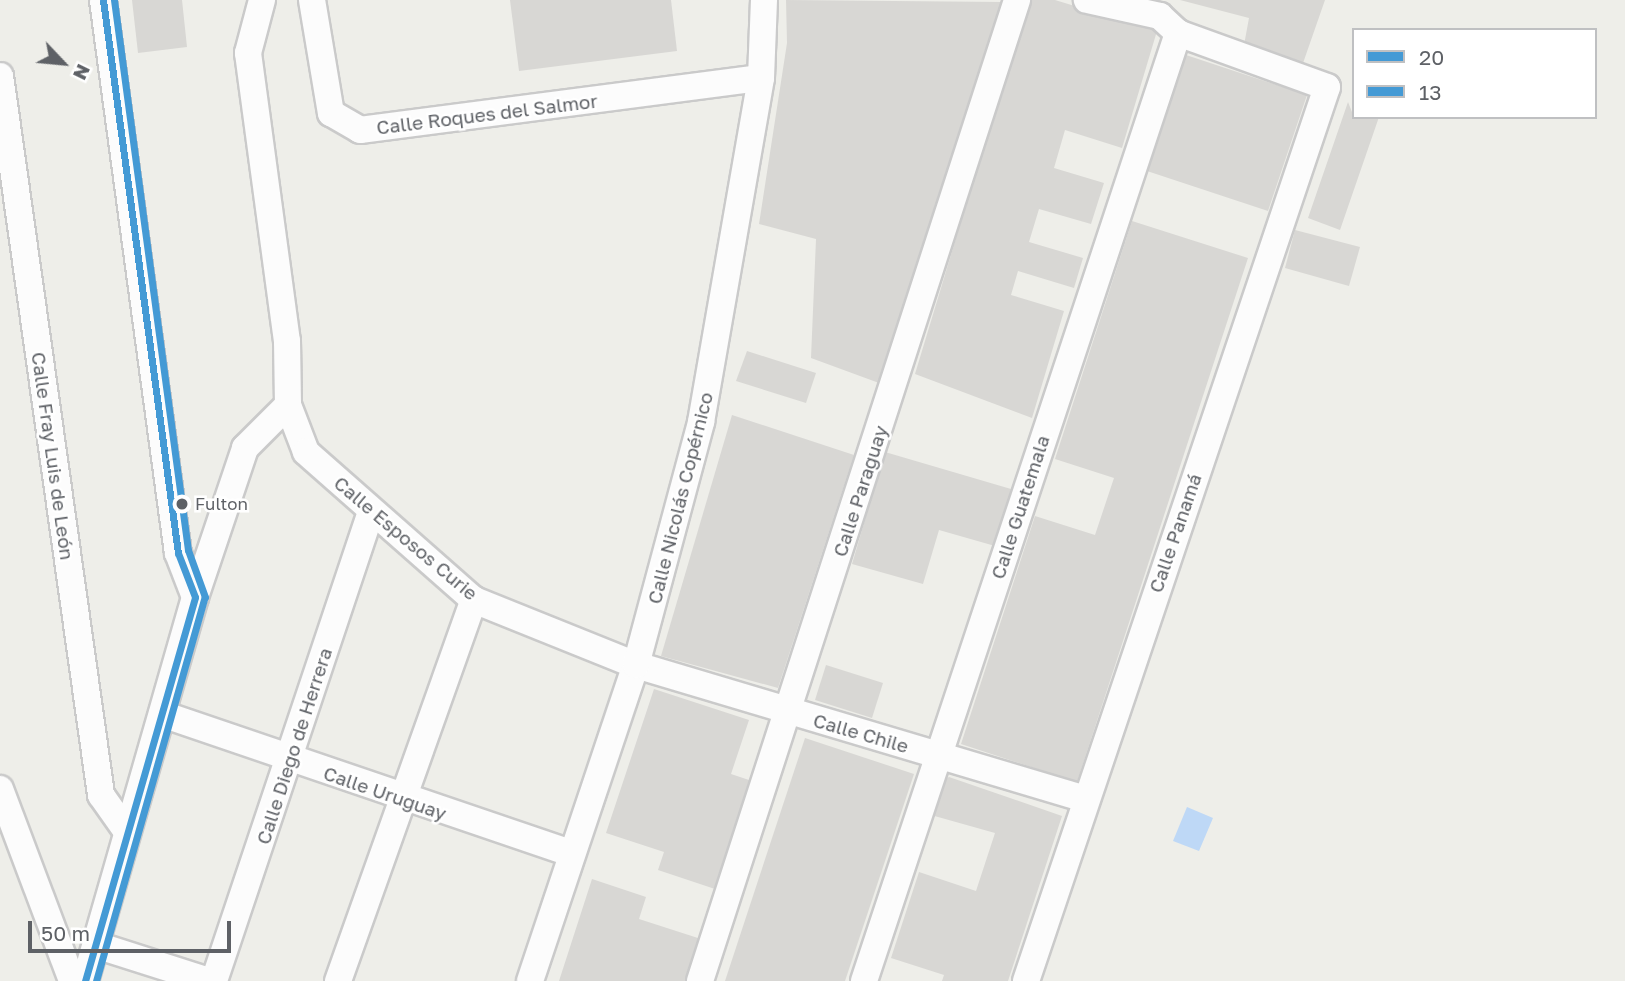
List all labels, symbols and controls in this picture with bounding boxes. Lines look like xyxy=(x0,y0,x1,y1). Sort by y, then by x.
north arrow xyxy=(28,28,98,98)
legend xyxy=(1352,28,1597,119)
text: 20 xyxy=(1419,44,1444,70)
text: N xyxy=(69,61,96,84)
text: 13 xyxy=(1419,79,1441,105)
street label: Calle Roques del Salmor xyxy=(375,89,599,139)
street label: Calle Fray Luis de León xyxy=(27,351,79,561)
street label: Calle Nicolás Copérnico xyxy=(643,390,717,606)
street label: Calle Paraguay xyxy=(828,423,892,559)
street label: Calle Guatemala xyxy=(986,432,1054,582)
street label: Calle Panamá xyxy=(1144,470,1206,596)
street label: Calle Esposos Curie xyxy=(330,471,482,605)
place label: Fulton xyxy=(195,494,248,514)
marker: Fulton xyxy=(175,497,189,511)
street label: Calle Diego de Herrera xyxy=(251,645,337,847)
street label: Calle Chile xyxy=(811,709,911,757)
street label: Calle Uruguay xyxy=(321,761,449,825)
scale bar xyxy=(32,908,234,952)
text: 50 m xyxy=(41,920,90,946)

